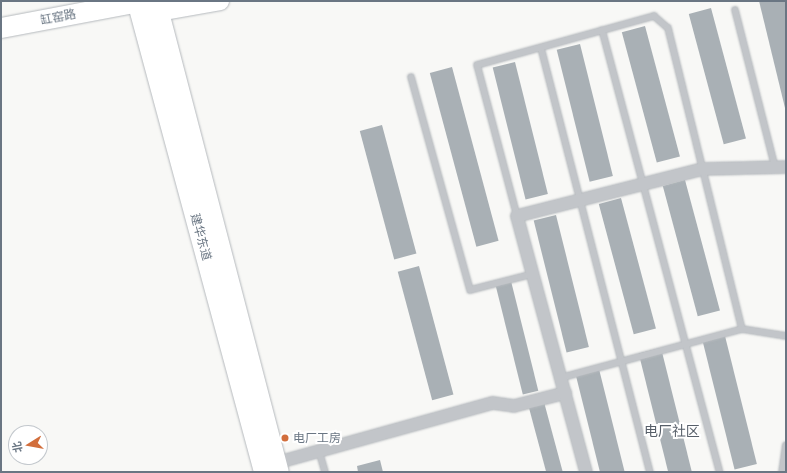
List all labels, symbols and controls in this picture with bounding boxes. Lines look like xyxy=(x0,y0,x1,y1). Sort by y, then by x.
street label: 缸窑路 xyxy=(39,6,77,28)
street label: 建华东道 xyxy=(188,212,214,262)
district label: 电厂社区 xyxy=(644,423,700,439)
north arrow xyxy=(8,425,48,465)
place label: 电厂工房 xyxy=(293,431,341,445)
marker: 电厂工房 xyxy=(280,433,290,443)
text: 北 xyxy=(8,440,26,454)

